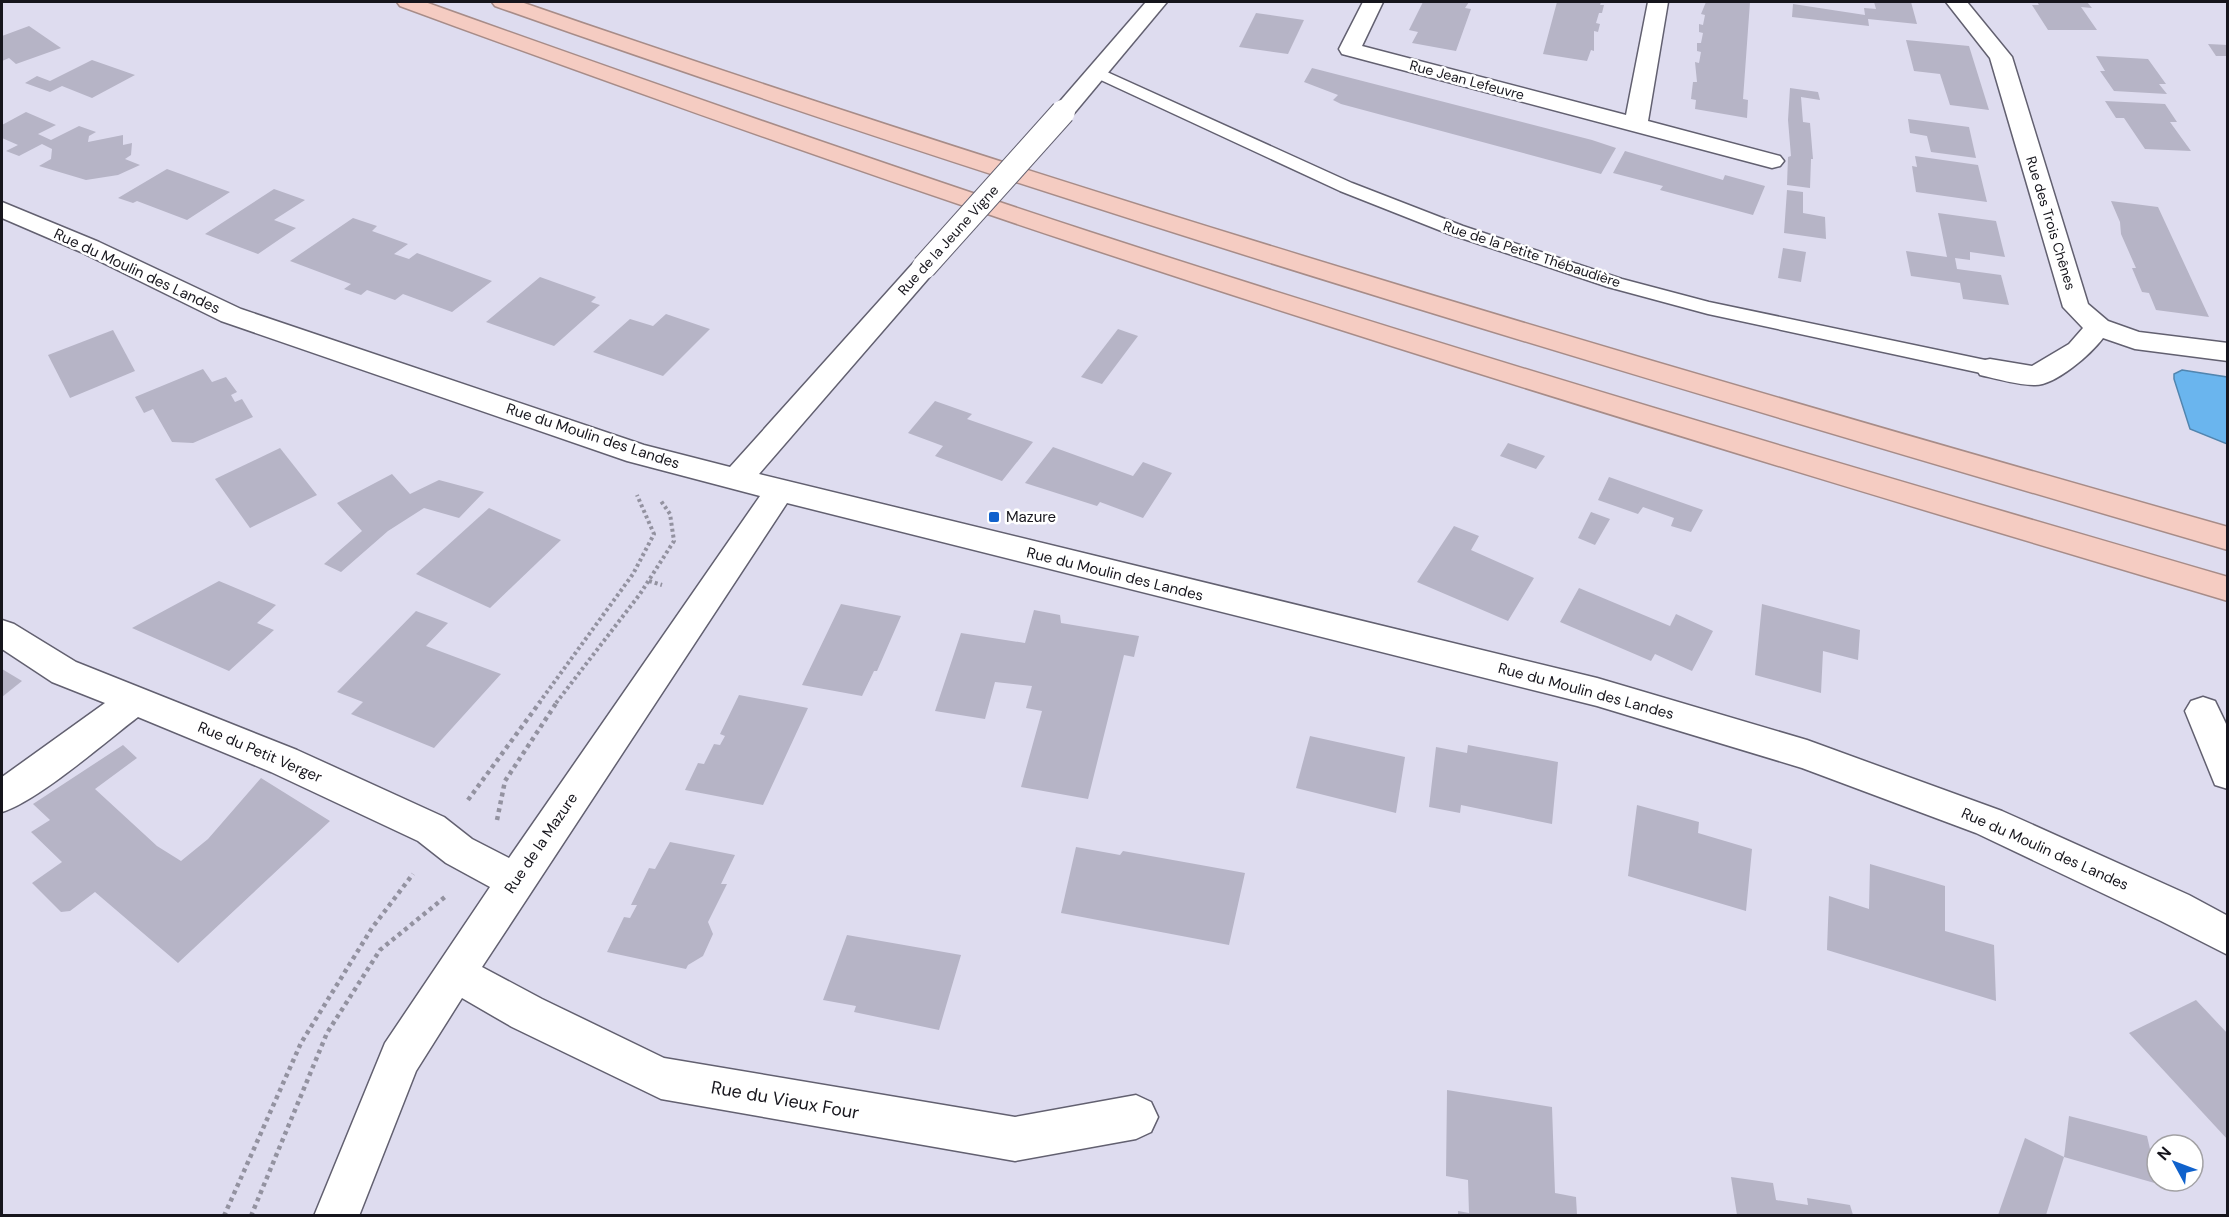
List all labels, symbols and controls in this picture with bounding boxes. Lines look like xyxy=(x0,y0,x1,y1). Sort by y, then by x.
street label: Rue Jean Lefeuvre xyxy=(1408,56,1526,104)
street label: Rue des Trois Chênes xyxy=(2022,154,2080,292)
street label: Rue de la Jeune Vigne xyxy=(894,181,1002,299)
street label: Rue de la Petite Thébaudière xyxy=(1441,217,1623,291)
street label: Rue du Moulin des Landes xyxy=(51,224,223,318)
street label: Rue du Moulin des Landes xyxy=(504,398,682,474)
place label: Mazure xyxy=(1006,507,1056,527)
marker: Mazure xyxy=(987,510,1001,524)
street label: Rue du Moulin des Landes xyxy=(1025,542,1205,606)
street label: Rue du Moulin des Landes xyxy=(1496,658,1676,724)
street label: Rue du Petit Verger xyxy=(195,717,326,787)
street label: Rue de la Mazure xyxy=(500,789,582,897)
street label: Rue du Moulin des Landes xyxy=(1958,803,2132,895)
street label: Rue du Vieux Four xyxy=(709,1075,861,1125)
north arrow xyxy=(2145,1133,2205,1193)
text: N xyxy=(2152,1142,2176,1165)

